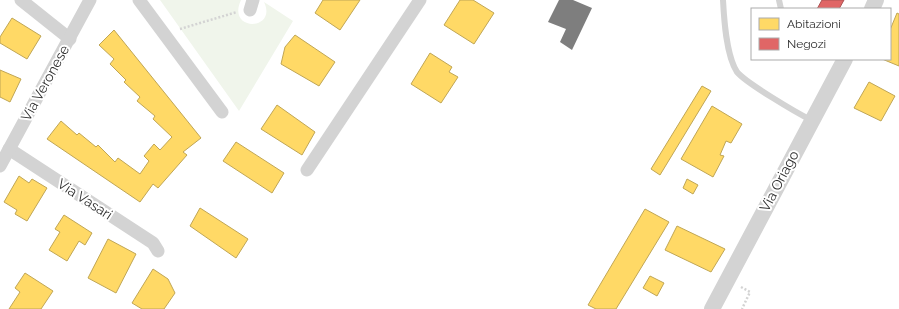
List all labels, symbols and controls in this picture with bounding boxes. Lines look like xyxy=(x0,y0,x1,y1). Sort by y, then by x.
legend xyxy=(751,8,891,60)
text: Abitazioni xyxy=(787,17,841,31)
text: Negozi xyxy=(787,37,826,51)
street label: Via Veronese xyxy=(18,42,72,124)
street label: Via Oriago xyxy=(756,148,802,214)
street label: Via Vasari xyxy=(55,175,115,223)

